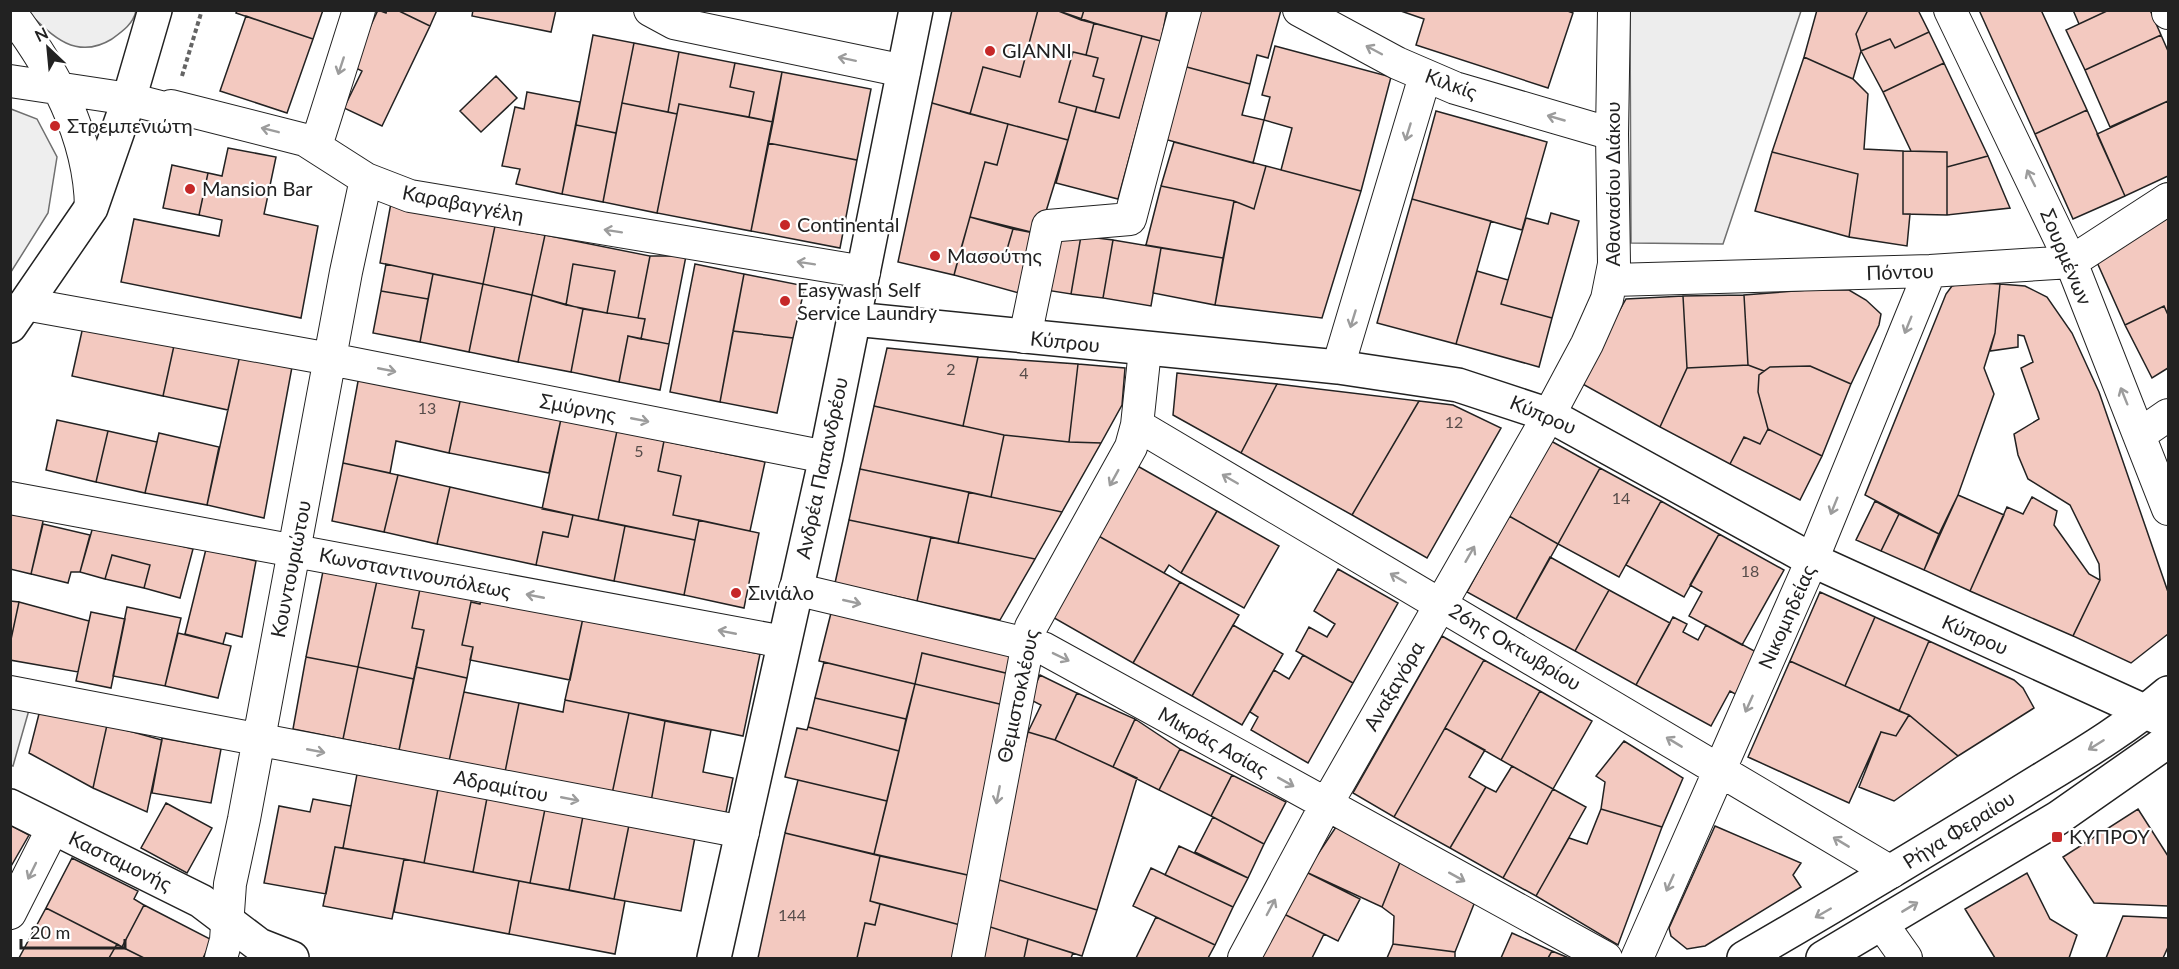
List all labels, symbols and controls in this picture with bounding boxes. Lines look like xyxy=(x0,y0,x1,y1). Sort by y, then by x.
north arrow xyxy=(18,18,78,78)
text: N xyxy=(32,23,51,45)
place label: GIANNI xyxy=(1002,38,1072,62)
marker: GIANNI xyxy=(983,44,997,58)
one-way arrow xyxy=(1365,44,1383,55)
one-way arrow xyxy=(838,53,857,64)
one-way arrow xyxy=(335,56,346,75)
street label: Κιλκίς xyxy=(1422,63,1481,104)
street label: Αθανασίου Διάκου xyxy=(1600,101,1624,267)
one-way arrow xyxy=(1547,112,1566,123)
place label: Στρεμπενιώτη xyxy=(67,113,193,137)
marker: Στρεμπενιώτη xyxy=(48,119,62,133)
one-way arrow xyxy=(1402,122,1413,141)
one-way arrow xyxy=(260,124,279,136)
one-way arrow xyxy=(2025,170,2037,188)
place label: Mansion Bar xyxy=(202,176,313,200)
street label: Καραβαγγέλη xyxy=(400,179,526,227)
marker: Mansion Bar xyxy=(183,182,197,196)
street label: Σουρμένων xyxy=(2036,205,2098,308)
place label: Continental xyxy=(797,212,899,236)
marker: Continental xyxy=(778,218,792,232)
one-way arrow xyxy=(604,225,624,236)
place label: Μασούτης xyxy=(947,243,1042,267)
marker: Μασούτης xyxy=(928,249,942,263)
one-way arrow xyxy=(796,257,816,268)
street label: Πόντου xyxy=(1866,258,1934,284)
place label: Easywash Self Service Laundry xyxy=(797,277,938,324)
marker: Easywash Self Service Laundry xyxy=(778,294,792,308)
one-way arrow xyxy=(1347,309,1358,328)
one-way arrow xyxy=(1902,316,1913,334)
street label: Κύπρου xyxy=(1029,325,1101,357)
house number: 2 xyxy=(946,359,956,378)
house number: 4 xyxy=(1019,363,1029,382)
one-way arrow xyxy=(377,365,396,376)
street label: Ανδρέα Παπανδρέου xyxy=(790,375,852,561)
street label: Σμύρνης xyxy=(538,388,618,426)
one-way arrow xyxy=(2117,388,2128,406)
street label: Κύπρου xyxy=(1507,389,1580,439)
house number: 13 xyxy=(418,398,436,417)
house number: 12 xyxy=(1445,412,1463,431)
one-way arrow xyxy=(630,415,649,427)
house number: 5 xyxy=(634,441,644,460)
one-way arrow xyxy=(1107,469,1119,486)
one-way arrow xyxy=(1222,473,1239,485)
house number: 14 xyxy=(1612,488,1630,507)
one-way arrow xyxy=(1828,496,1839,515)
street label: Κουντουριώτου xyxy=(265,498,315,640)
street label: Κωνσταντινουπόλεως xyxy=(317,542,513,602)
one-way arrow xyxy=(1464,546,1476,563)
house number: 18 xyxy=(1741,561,1759,580)
street label: Νικομηδείας xyxy=(1752,561,1820,672)
one-way arrow xyxy=(1390,572,1407,584)
place label: Σινιάλο xyxy=(748,580,814,604)
marker: Σινιάλο xyxy=(729,586,743,600)
one-way arrow xyxy=(526,590,545,601)
one-way arrow xyxy=(843,597,862,609)
street label: 26ης Οκτωβρίου xyxy=(1445,597,1586,695)
street label: Κύπρου xyxy=(1939,609,2012,659)
one-way arrow xyxy=(717,626,737,637)
street label: Θεμιστοκλέους xyxy=(991,627,1043,765)
street label: Αναξαγόρα xyxy=(1358,636,1428,735)
one-way arrow xyxy=(1051,652,1069,663)
one-way arrow xyxy=(1743,695,1754,713)
street label: Μικράς Ασίας xyxy=(1154,701,1273,781)
one-way arrow xyxy=(1666,736,1683,748)
one-way arrow xyxy=(2089,739,2105,751)
one-way arrow xyxy=(306,746,326,757)
street label: Αδραμίτου xyxy=(452,764,550,806)
one-way arrow xyxy=(1277,777,1294,789)
one-way arrow xyxy=(993,785,1004,805)
street label: Ρήγα Φεραίου xyxy=(1898,785,2019,873)
one-way arrow xyxy=(559,794,579,805)
place label: ΚΥΠΡΟΥ xyxy=(2069,824,2150,848)
street label: Κασταμονής xyxy=(65,825,176,895)
marker: ΚΥΠΡΟΥ xyxy=(2050,830,2064,844)
one-way arrow xyxy=(1833,836,1850,848)
one-way arrow xyxy=(25,861,37,879)
one-way arrow xyxy=(1448,871,1465,883)
one-way arrow xyxy=(1664,873,1676,891)
one-way arrow xyxy=(1265,899,1277,916)
one-way arrow xyxy=(1901,901,1918,913)
house number: 144 xyxy=(778,905,806,924)
one-way arrow xyxy=(1815,907,1832,919)
scale bar xyxy=(21,912,124,950)
text: 20 m xyxy=(30,921,70,943)

